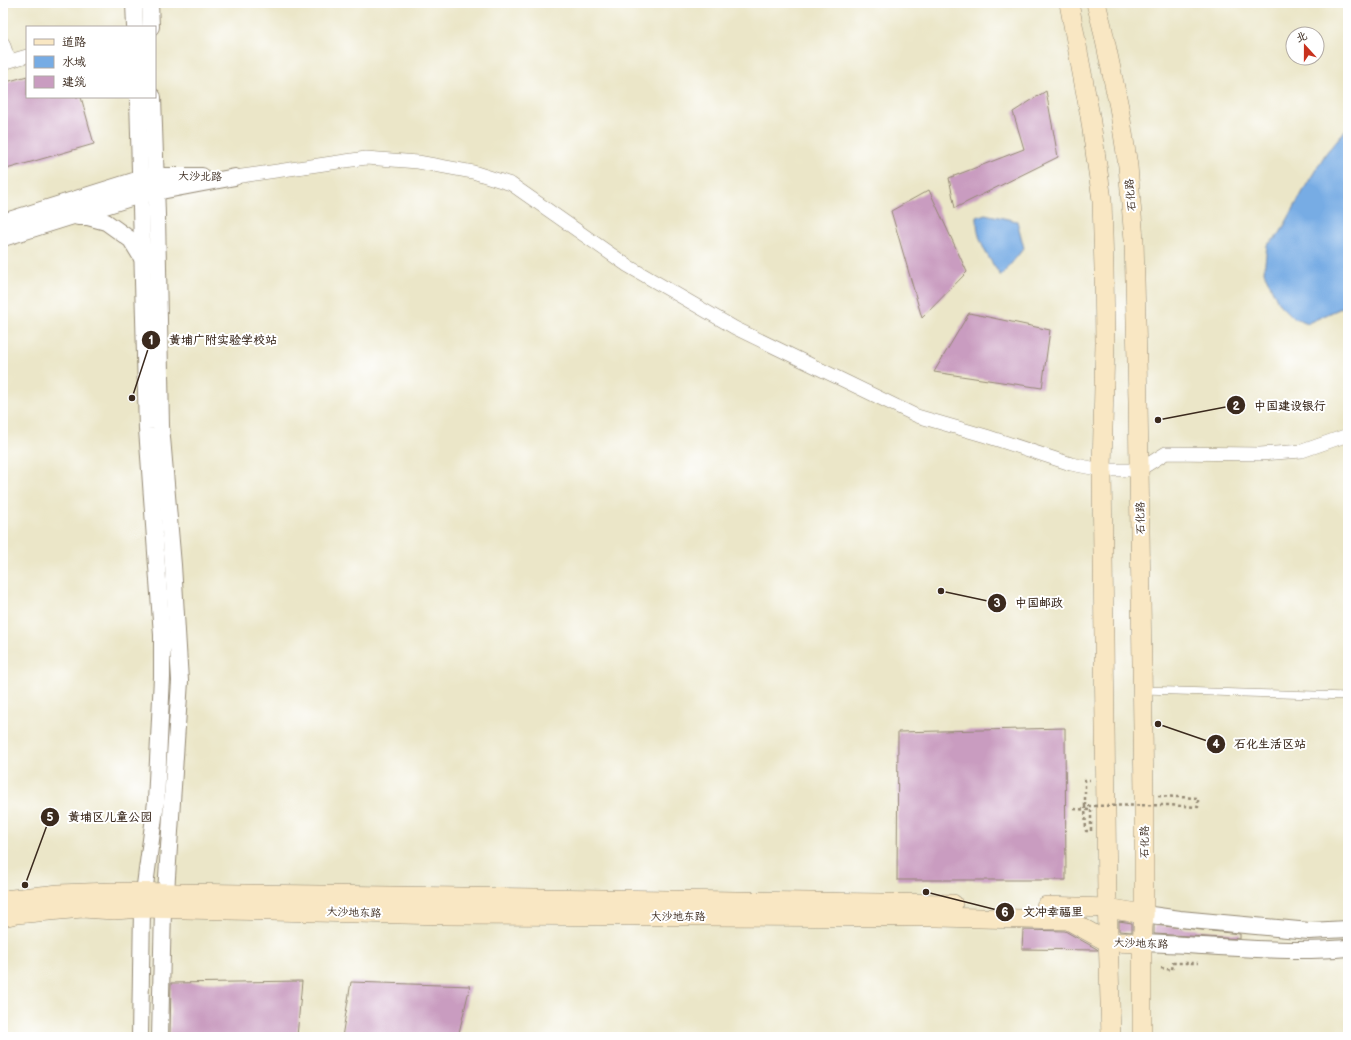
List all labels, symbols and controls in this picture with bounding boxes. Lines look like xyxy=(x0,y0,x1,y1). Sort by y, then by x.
legend xyxy=(26,26,156,98)
north arrow xyxy=(1285,26,1325,66)
text: 北 xyxy=(1294,29,1309,45)
text: 道路 xyxy=(62,35,86,50)
text: 水域 xyxy=(62,55,86,70)
text: 建筑 xyxy=(62,75,86,90)
street label: 大沙北路 xyxy=(178,170,222,183)
street label: 石化路 xyxy=(1123,178,1138,212)
callout: 黄埔广附实验学校站 xyxy=(141,328,285,352)
text: 1 xyxy=(148,333,154,348)
text: 黄埔广附实验学校站 xyxy=(169,333,277,348)
callout: 中国建设银行 xyxy=(1226,393,1334,417)
text: 2 xyxy=(1232,399,1240,414)
text: 中国建设银行 xyxy=(1254,399,1326,414)
street label: 石化路 xyxy=(1134,501,1147,535)
callout: 中国邮政 xyxy=(987,591,1071,615)
text: 3 xyxy=(993,596,1001,611)
text: 中国邮政 xyxy=(1015,596,1063,611)
callout: 石化生活区站 xyxy=(1206,732,1314,756)
text: 4 xyxy=(1212,737,1220,752)
text: 石化生活区站 xyxy=(1234,737,1306,752)
callout: 黄埔区儿童公园 xyxy=(40,805,160,829)
text: 5 xyxy=(47,810,54,825)
text: 黄埔区儿童公园 xyxy=(68,810,152,825)
street label: 石化路 xyxy=(1138,826,1151,859)
callout: 文冲幸福里 xyxy=(995,900,1091,924)
street label: 大沙地东路 xyxy=(326,905,382,920)
text: 6 xyxy=(1001,905,1009,920)
text: 文冲幸福里 xyxy=(1023,905,1083,920)
street label: 大沙地东路 xyxy=(651,910,706,923)
street label: 大沙地东路 xyxy=(1113,936,1169,951)

